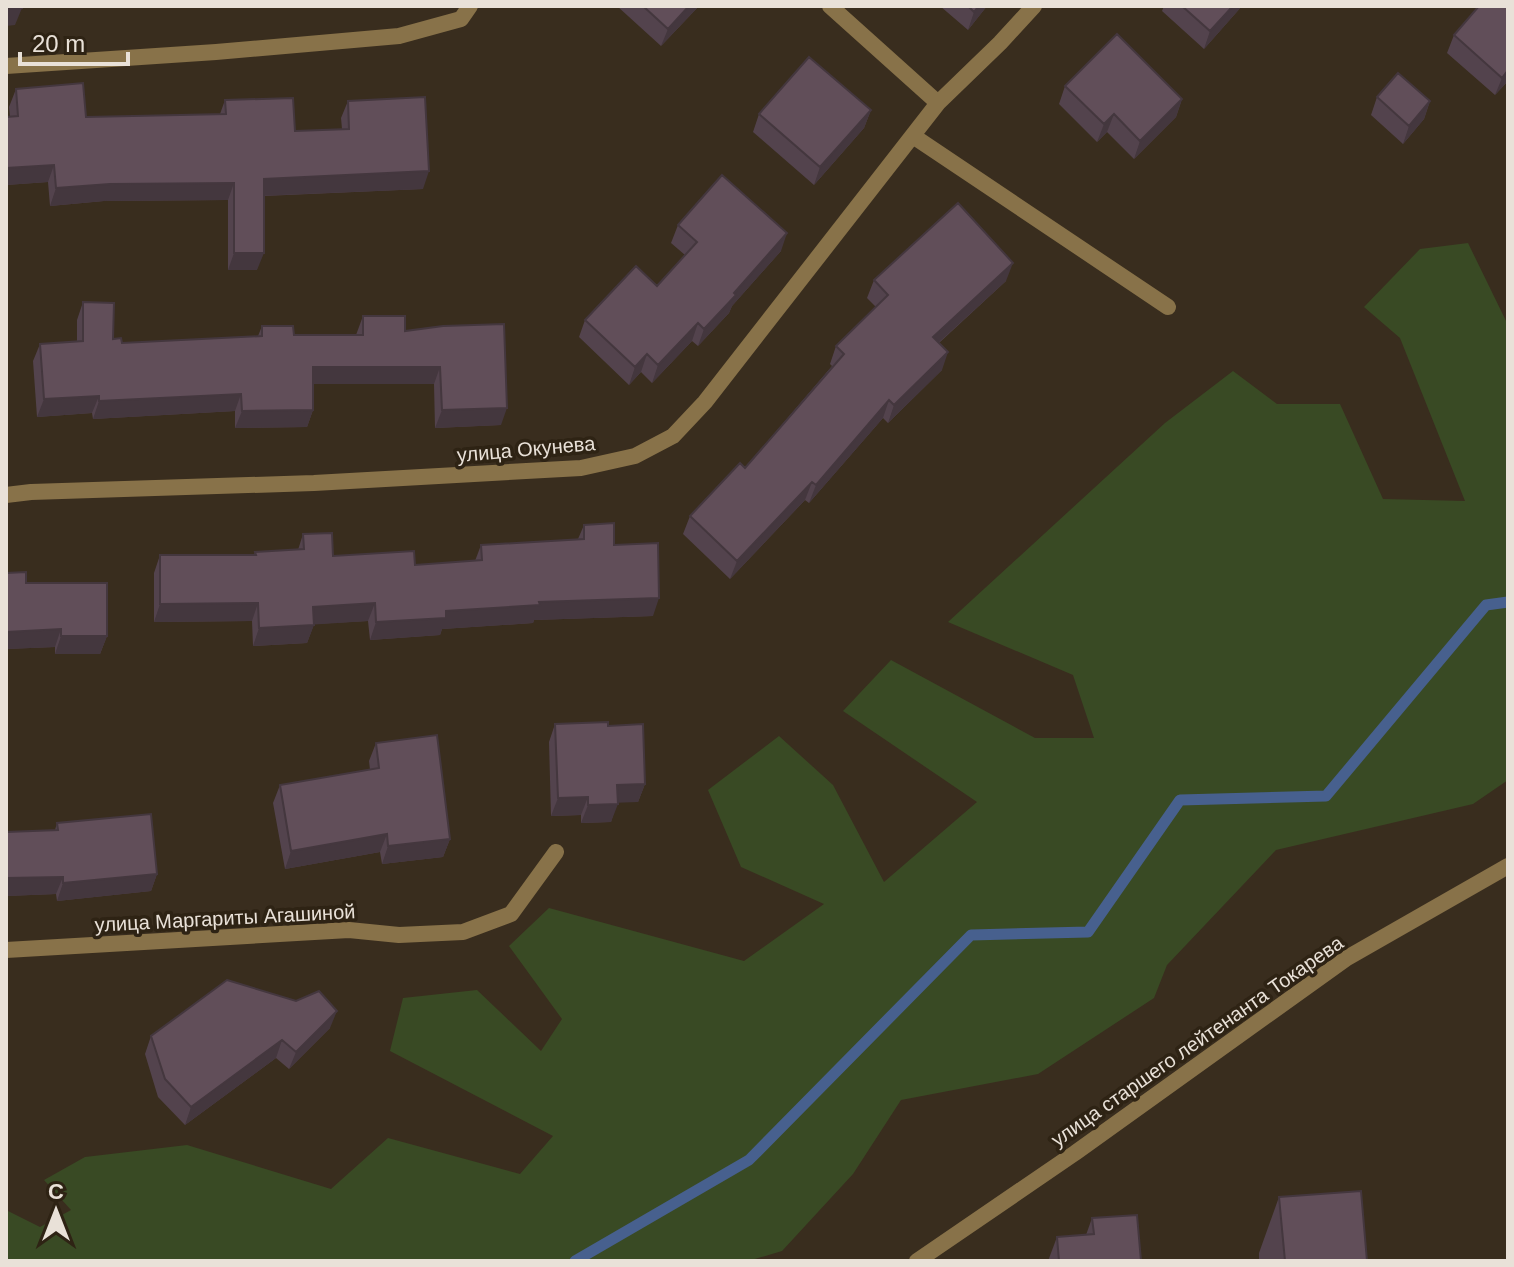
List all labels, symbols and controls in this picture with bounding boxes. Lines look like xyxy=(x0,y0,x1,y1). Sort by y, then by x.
scale bar xyxy=(20,16,128,66)
text: 20 m xyxy=(32,30,85,57)
street label: улица Окунева xyxy=(456,432,597,466)
street label: улица Маргариты Агашиной xyxy=(94,900,356,936)
street label: улица старшего лейтенанта Токарева xyxy=(1047,931,1348,1151)
north arrow xyxy=(16,1171,96,1251)
text: С xyxy=(48,1179,64,1204)

